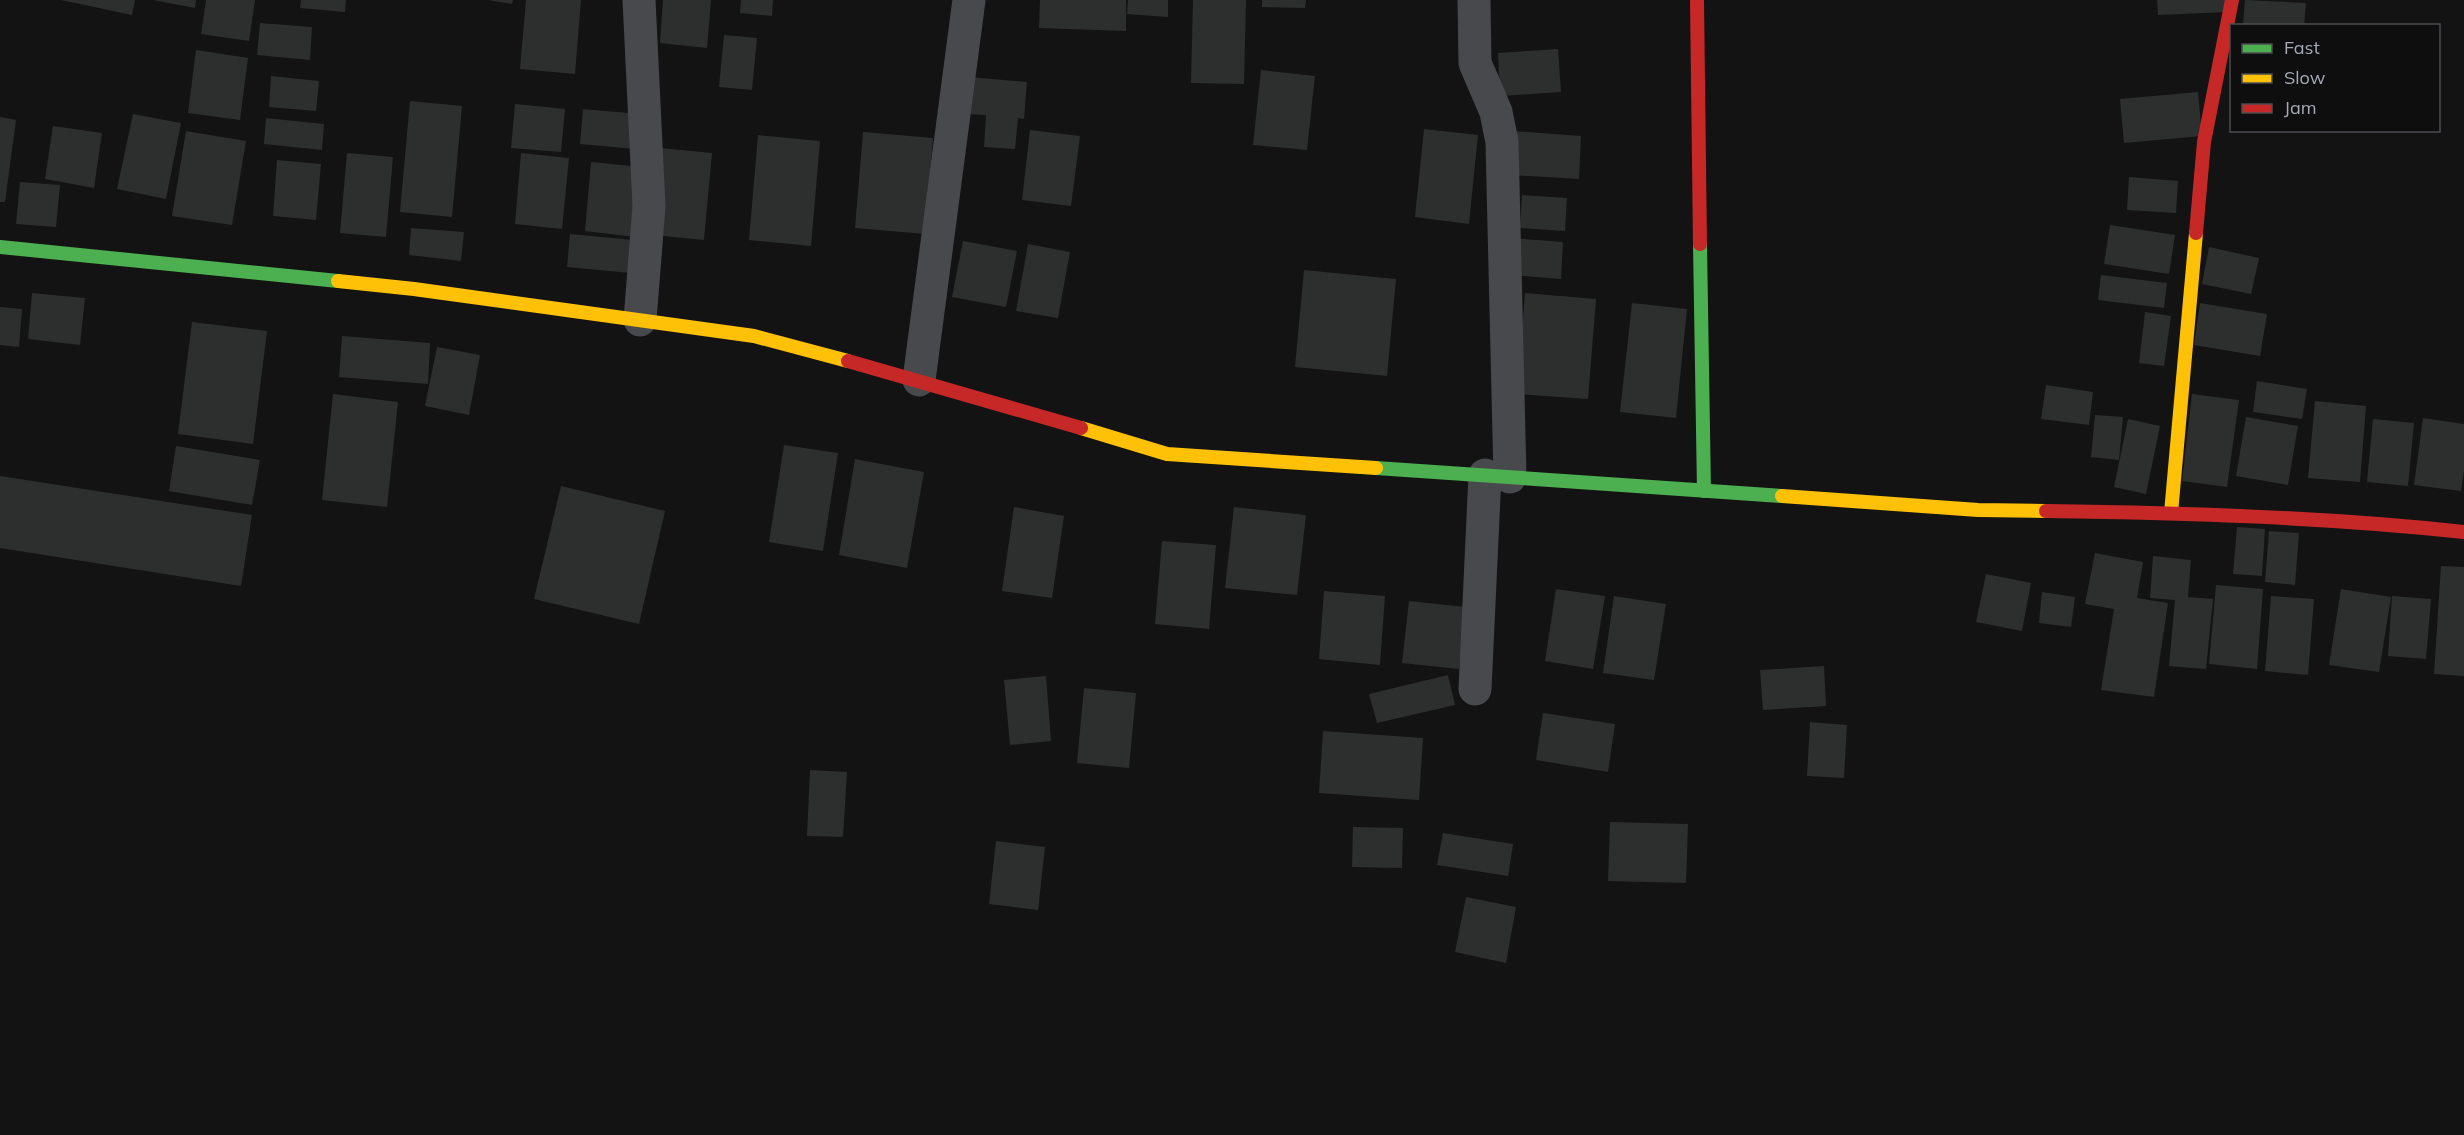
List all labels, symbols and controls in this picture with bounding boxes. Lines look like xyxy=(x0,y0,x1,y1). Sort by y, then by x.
legend xyxy=(2230,24,2440,132)
text: Fast xyxy=(2284,36,2320,59)
text: Slow xyxy=(2284,66,2326,89)
text: Jam xyxy=(2284,96,2317,119)

